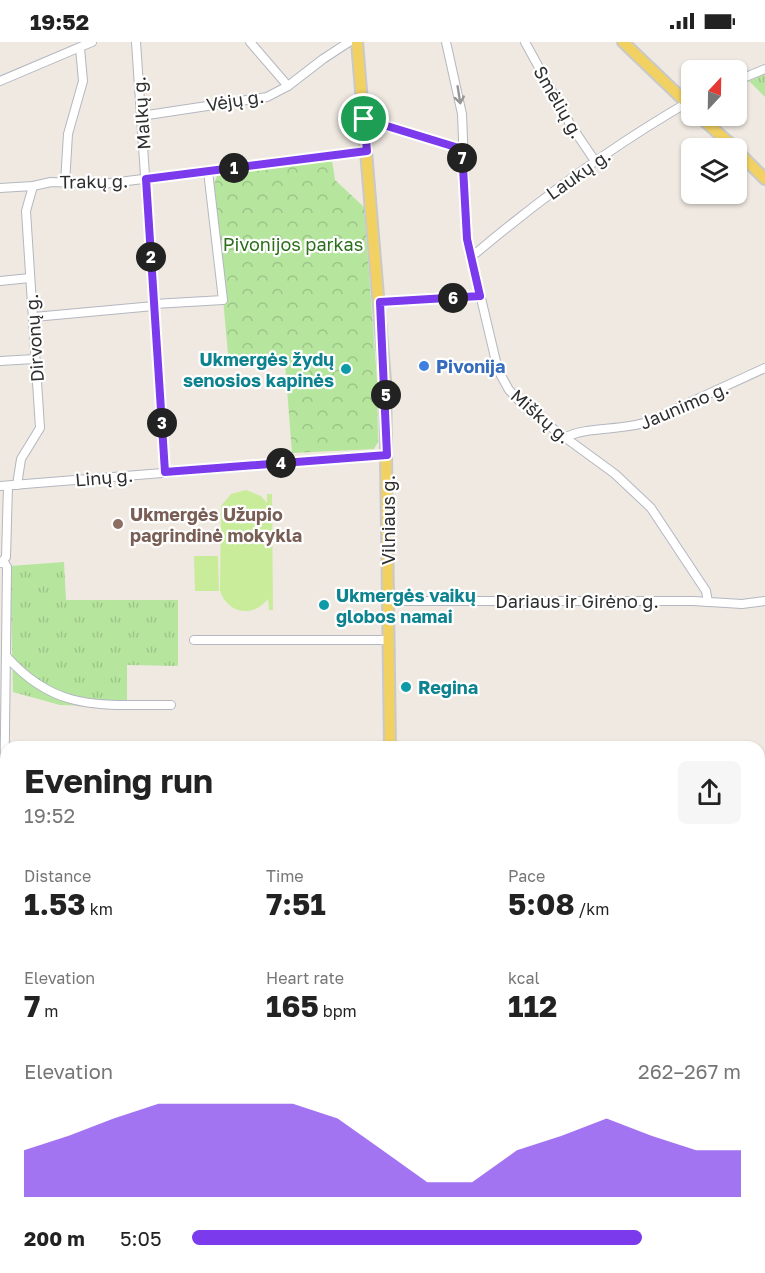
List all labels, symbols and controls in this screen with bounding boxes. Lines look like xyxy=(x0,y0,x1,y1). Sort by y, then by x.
text: 19:52 xyxy=(30,8,89,35)
north arrow xyxy=(681,60,747,126)
map controls xyxy=(681,60,747,204)
street label: Smėlių g. xyxy=(529,62,589,142)
street label: Malkų g. xyxy=(127,76,155,150)
one-way arrow xyxy=(454,84,465,104)
street label: Vėjų g. xyxy=(205,85,265,115)
pin xyxy=(338,93,389,144)
icon: arrive xyxy=(347,102,380,135)
button: layers xyxy=(681,138,747,204)
pin: 7 xyxy=(447,143,477,173)
street label: Laukų g. xyxy=(542,144,614,204)
text: 7 xyxy=(458,148,466,168)
pin: 1 xyxy=(219,153,249,183)
text: 1 xyxy=(230,158,238,178)
street label: Trakų g. xyxy=(60,169,128,193)
park label: Pivonijos parkas xyxy=(223,233,363,255)
pin: 2 xyxy=(136,242,166,272)
text: 2 xyxy=(146,247,156,267)
pin: 6 xyxy=(438,283,468,313)
text: 6 xyxy=(448,288,458,308)
street label: Dirvonų g. xyxy=(20,293,48,383)
place label: Ukmergės žydų senosios kapinės xyxy=(183,348,334,391)
place label: Pivonija xyxy=(436,355,505,377)
marker: Pivonija xyxy=(417,359,431,373)
marker: Ukmergės žydų senosios kapinės xyxy=(339,362,353,376)
street label: Jaunimo g. xyxy=(636,376,732,434)
pin: 5 xyxy=(371,380,401,410)
street label: Miškų g. xyxy=(507,384,575,448)
text: 5 xyxy=(381,385,391,405)
pin: 3 xyxy=(147,408,177,438)
text: 3 xyxy=(157,413,167,433)
pin: 4 xyxy=(266,448,296,478)
text: 4 xyxy=(276,453,286,473)
street label: Linų g. xyxy=(74,464,134,490)
street label: Vilniaus g. xyxy=(377,475,399,565)
place label: Ukmergės Užupio pagrindinė mokykla xyxy=(130,503,302,546)
marker: Ukmergės Užupio pagrindinė mokykla xyxy=(111,517,125,531)
place label: Ukmergės vaikų globos namai xyxy=(336,584,476,627)
street label: Dariaus ir Girėno g. xyxy=(495,590,659,612)
marker: Ukmergės vaikų globos namai xyxy=(317,598,331,612)
place label: Regina xyxy=(418,676,478,698)
marker: Regina xyxy=(399,680,413,694)
text: Evening run xyxy=(24,761,213,800)
button: share xyxy=(678,761,741,824)
text: 19:52 xyxy=(24,803,75,827)
text: Distance xyxy=(24,866,91,886)
text: Time xyxy=(266,866,304,886)
text: Pace xyxy=(508,866,545,886)
text: 1.53 xyxy=(24,886,86,922)
text: 7:51 xyxy=(266,886,326,922)
text: 5:08 xyxy=(508,886,575,922)
text: km xyxy=(86,899,113,919)
text: /km xyxy=(575,899,610,919)
text: Elevation xyxy=(24,968,95,988)
text: Heart rate xyxy=(266,968,344,988)
text: kcal xyxy=(508,968,540,988)
text: 7 xyxy=(24,988,40,1024)
text: 165 xyxy=(266,988,319,1024)
text: 112 xyxy=(508,988,557,1024)
text: m xyxy=(40,1001,59,1021)
text: bpm xyxy=(319,1001,357,1021)
text: Elevation xyxy=(24,1059,113,1083)
text: 262–267 m xyxy=(638,1059,741,1083)
text: 200 m xyxy=(24,1226,85,1250)
text: 5:05 xyxy=(120,1226,162,1250)

